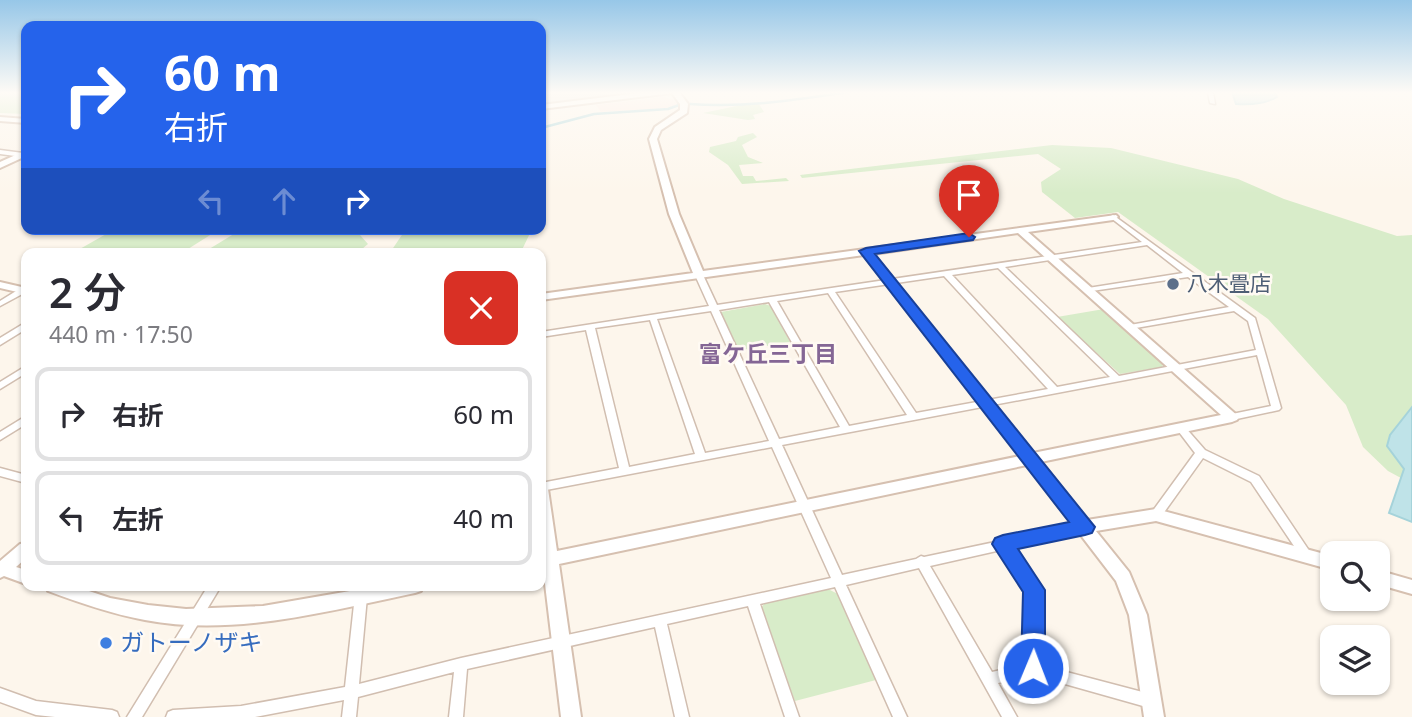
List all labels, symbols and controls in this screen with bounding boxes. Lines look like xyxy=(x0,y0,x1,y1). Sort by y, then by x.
text: 60 m xyxy=(164,39,281,105)
icon: right xyxy=(49,49,140,140)
text: 右折 xyxy=(164,105,228,148)
pin xyxy=(939,165,999,237)
icon: arrive xyxy=(950,176,988,214)
icon: left xyxy=(192,182,230,220)
icon: ahead xyxy=(265,182,303,220)
icon: right xyxy=(338,182,376,220)
text: 2 分 xyxy=(49,263,126,320)
place label: 八木畳店 xyxy=(1187,269,1271,297)
button: close xyxy=(444,271,518,345)
marker: 八木畳店 xyxy=(1165,276,1181,292)
text: 440 m · 17:50 xyxy=(49,318,193,350)
district label: 富ケ丘三丁目 xyxy=(699,337,837,369)
icon: right xyxy=(53,395,91,433)
text: 60 m xyxy=(453,396,514,432)
text: 右折 xyxy=(112,397,164,433)
icon: left xyxy=(53,499,91,537)
text: 40 m xyxy=(453,500,514,536)
text: 左折 xyxy=(112,501,164,537)
map controls xyxy=(1320,541,1390,695)
button: search xyxy=(1320,541,1390,611)
place label: ガトーノザキ xyxy=(120,625,263,658)
button: layers xyxy=(1320,625,1390,695)
position arrow xyxy=(996,631,1070,705)
marker: ガトーノザキ xyxy=(98,635,114,651)

